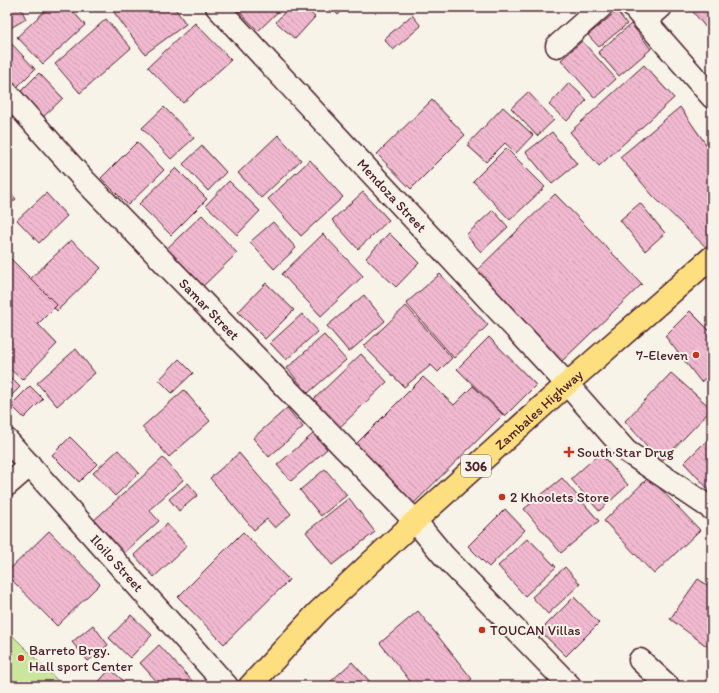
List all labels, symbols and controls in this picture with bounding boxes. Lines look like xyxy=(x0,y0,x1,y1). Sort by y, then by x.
street label: Mendoza Street xyxy=(354,155,430,236)
street label: Samar Street xyxy=(175,275,243,344)
place label: 7-Eleven xyxy=(636,347,688,364)
marker: 7-Eleven xyxy=(691,350,701,360)
street label: Zambales Highway xyxy=(491,365,586,453)
place label: South Star Drug xyxy=(577,444,675,461)
marker: South Star Drug xyxy=(564,447,574,457)
road number: 306 xyxy=(461,455,491,477)
place label: 2 Khoolets Store xyxy=(510,489,609,506)
marker: 2 Khoolets Store xyxy=(497,492,507,502)
street label: Iloilo Street xyxy=(87,531,147,595)
place label: TOUCAN Villas xyxy=(490,622,581,639)
marker: TOUCAN Villas xyxy=(477,625,487,635)
place label: Barreto Brgy. Hall sport Center xyxy=(29,642,133,675)
marker: Barreto Brgy. Hall sport Center xyxy=(16,653,26,663)

